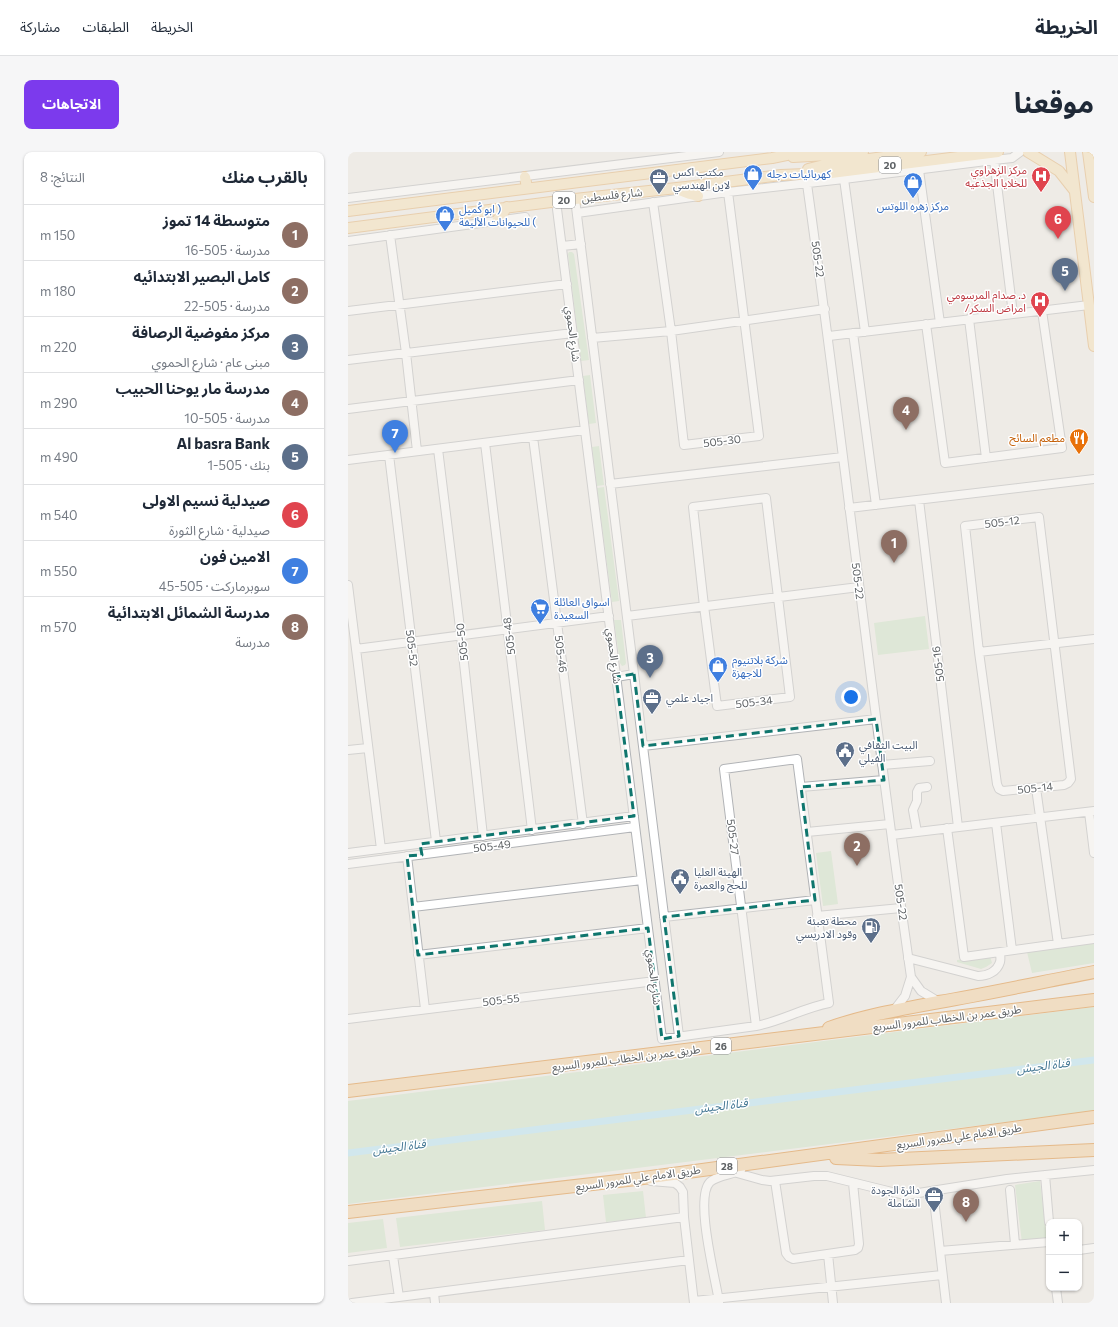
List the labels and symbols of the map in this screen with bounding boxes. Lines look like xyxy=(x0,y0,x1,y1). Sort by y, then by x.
road number: 20 xyxy=(879,157,901,173)
shop icon: كهربائيات دجله xyxy=(742,163,764,191)
place label: مركز الزهراوي للخلايا الجذعيه xyxy=(965,163,1027,190)
place label: مكتب اكس لاين الهندسي xyxy=(673,165,730,195)
hospital icon: مركز الزهراوي للخلايا الجذعيه xyxy=(1030,165,1052,193)
office icon: مكتب اكس لاين الهندسي xyxy=(648,167,670,195)
place label: كهربائيات دجله xyxy=(767,167,831,181)
shop icon: مركز زهره اللوتس xyxy=(902,171,924,199)
street label: شارع فلسطين xyxy=(581,185,644,206)
road number: 20 xyxy=(553,192,575,208)
place label: مركز زهره اللوتس xyxy=(877,199,949,213)
place label: ابو كُميل ) للحيوانات الأليفة ( xyxy=(459,202,536,229)
shop icon: ابو كُميل ) للحيوانات الأليفة ( xyxy=(434,204,456,232)
pin: 6 xyxy=(1045,206,1071,239)
street label: 505-22 xyxy=(810,240,827,278)
pin: 5 xyxy=(1052,258,1078,291)
place label: د. صدام المرسومي /امراض السكر xyxy=(947,288,1026,315)
hospital icon: د. صدام المرسومي /امراض السكر xyxy=(1029,290,1051,318)
street label: شارع الحموي xyxy=(560,305,583,363)
pin: 4 xyxy=(893,397,919,430)
pin: 7 xyxy=(382,420,408,453)
restaurant icon: مطعم السائح xyxy=(1068,427,1090,455)
place label: مطعم السائح xyxy=(1009,431,1065,447)
street label: 505-30 xyxy=(702,432,742,449)
street label: 505-12 xyxy=(984,513,1020,530)
pin: 1 xyxy=(881,530,907,563)
street label: 505-22 xyxy=(850,562,867,600)
place label: اسواق العائلة السعيدة xyxy=(554,595,610,622)
supermarket icon: اسواق العائلة السعيدة xyxy=(529,597,551,625)
street label: 505-48 xyxy=(500,616,517,656)
street label: 505-50 xyxy=(453,622,470,662)
street label: شارع الحموي xyxy=(601,627,624,685)
street label: 505-52 xyxy=(404,629,421,667)
street label: 505-46 xyxy=(553,634,570,674)
pin: 3 xyxy=(637,645,663,678)
street label: 505-16 xyxy=(929,645,946,683)
place label: شركة بلاتنيوم للاجهزة xyxy=(732,653,788,680)
shop icon: شركة بلاتنيوم للاجهزة xyxy=(707,655,729,683)
office icon: اجياد علمي xyxy=(641,687,663,715)
your location xyxy=(841,687,861,707)
place label: اجياد علمي xyxy=(666,691,713,708)
street label: 505-34 xyxy=(735,693,774,710)
place label: البيت الثقافي الفيلي xyxy=(859,738,918,768)
public building icon: البيت الثقافي الفيلي xyxy=(834,740,856,768)
street label: 505-14 xyxy=(1016,779,1054,796)
street label: 505-27 xyxy=(725,818,742,856)
pin: 2 xyxy=(844,833,870,866)
street label: 505-49 xyxy=(472,837,512,854)
place label: الهيئة العليا للحج والعمرة xyxy=(694,865,747,893)
public building icon: الهيئة العليا للحج والعمرة xyxy=(669,867,691,895)
street label: 505-22 xyxy=(893,883,910,921)
place label: محطة تعبئة وقود الادريسي xyxy=(796,914,857,944)
fuel station icon: محطة تعبئة وقود الادريسي xyxy=(860,916,882,944)
street label: شارع الحموي xyxy=(641,948,664,1006)
street label: 505-55 xyxy=(482,991,520,1008)
street label: طريق عمر بن الخطاب للمرور السريع xyxy=(872,1002,1022,1035)
road number: 26 xyxy=(711,1038,731,1054)
street label: طريق عمر بن الخطاب للمرور السريع xyxy=(551,1042,701,1075)
water label: قناة الجيش xyxy=(1015,1055,1072,1076)
water label: قناة الجيش xyxy=(693,1095,750,1116)
street label: طريق الامام علي للمرور السريع xyxy=(896,1120,1023,1154)
water label: قناة الجيش xyxy=(371,1136,428,1157)
road number: 28 xyxy=(717,1158,737,1174)
street label: طريق الامام علي للمرور السريع xyxy=(575,1162,702,1196)
place label: دائرة الجودة الشاملة xyxy=(871,1183,920,1209)
office icon: دائرة الجودة الشاملة xyxy=(923,1185,945,1213)
pin: 8 xyxy=(953,1189,979,1222)

